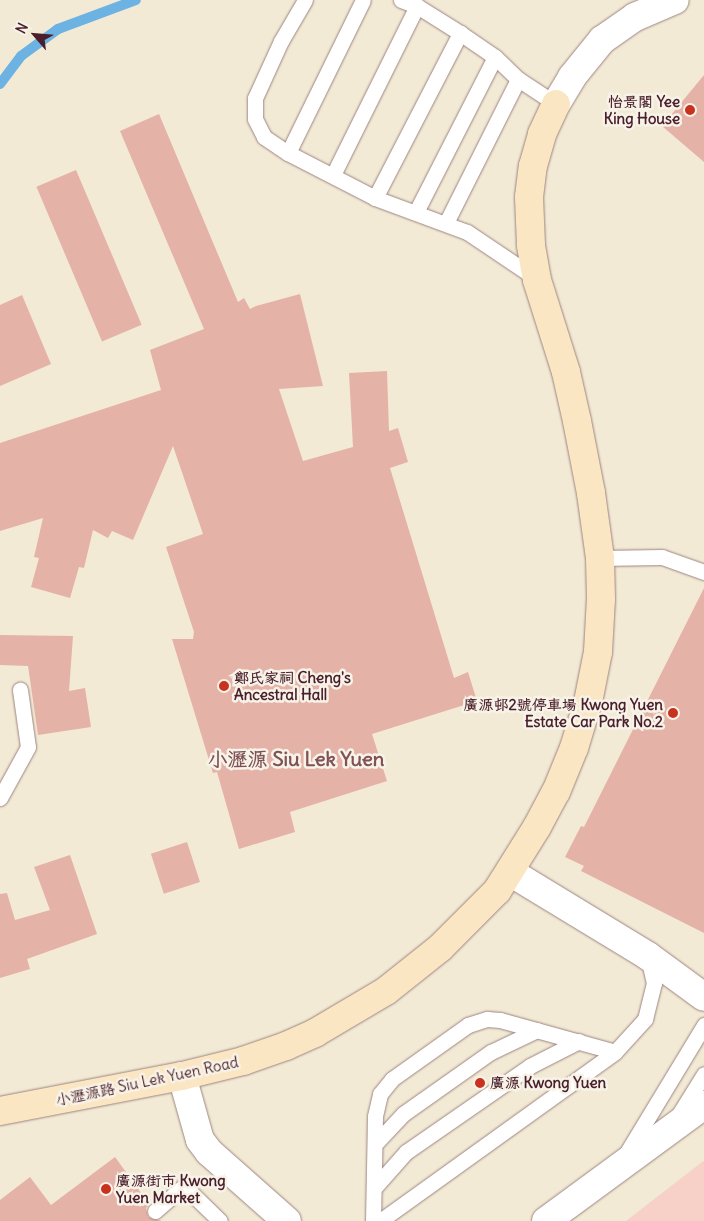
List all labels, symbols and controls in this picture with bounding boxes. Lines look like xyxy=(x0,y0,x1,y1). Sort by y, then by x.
north arrow xyxy=(10,10,60,60)
text: N xyxy=(11,20,32,37)
place label: 怡景閣 Yee King House xyxy=(604,92,680,127)
marker: 怡景閣 Yee King House xyxy=(684,104,696,116)
place label: 鄭氏家祠 Cheng's Ancestral Hall xyxy=(234,668,351,703)
marker: 鄭氏家祠 Cheng's Ancestral Hall xyxy=(218,680,230,692)
place label: 廣源邨2號停車場 Kwong Yuen Estate Car Park No.2 xyxy=(464,695,663,730)
marker: 廣源邨2號停車場 Kwong Yuen Estate Car Park No.2 xyxy=(667,707,679,719)
district label: 小瀝源 Siu Lek Yuen xyxy=(208,746,384,770)
street label: 小瀝源路 Siu Lek Yuen Road xyxy=(54,1053,240,1109)
place label: 廣源 Kwong Yuen xyxy=(490,1074,606,1092)
marker: 廣源 Kwong Yuen xyxy=(474,1077,486,1089)
place label: 廣源街市 Kwong Yuen Market xyxy=(116,1171,226,1206)
marker: 廣源街市 Kwong Yuen Market xyxy=(100,1183,112,1195)

